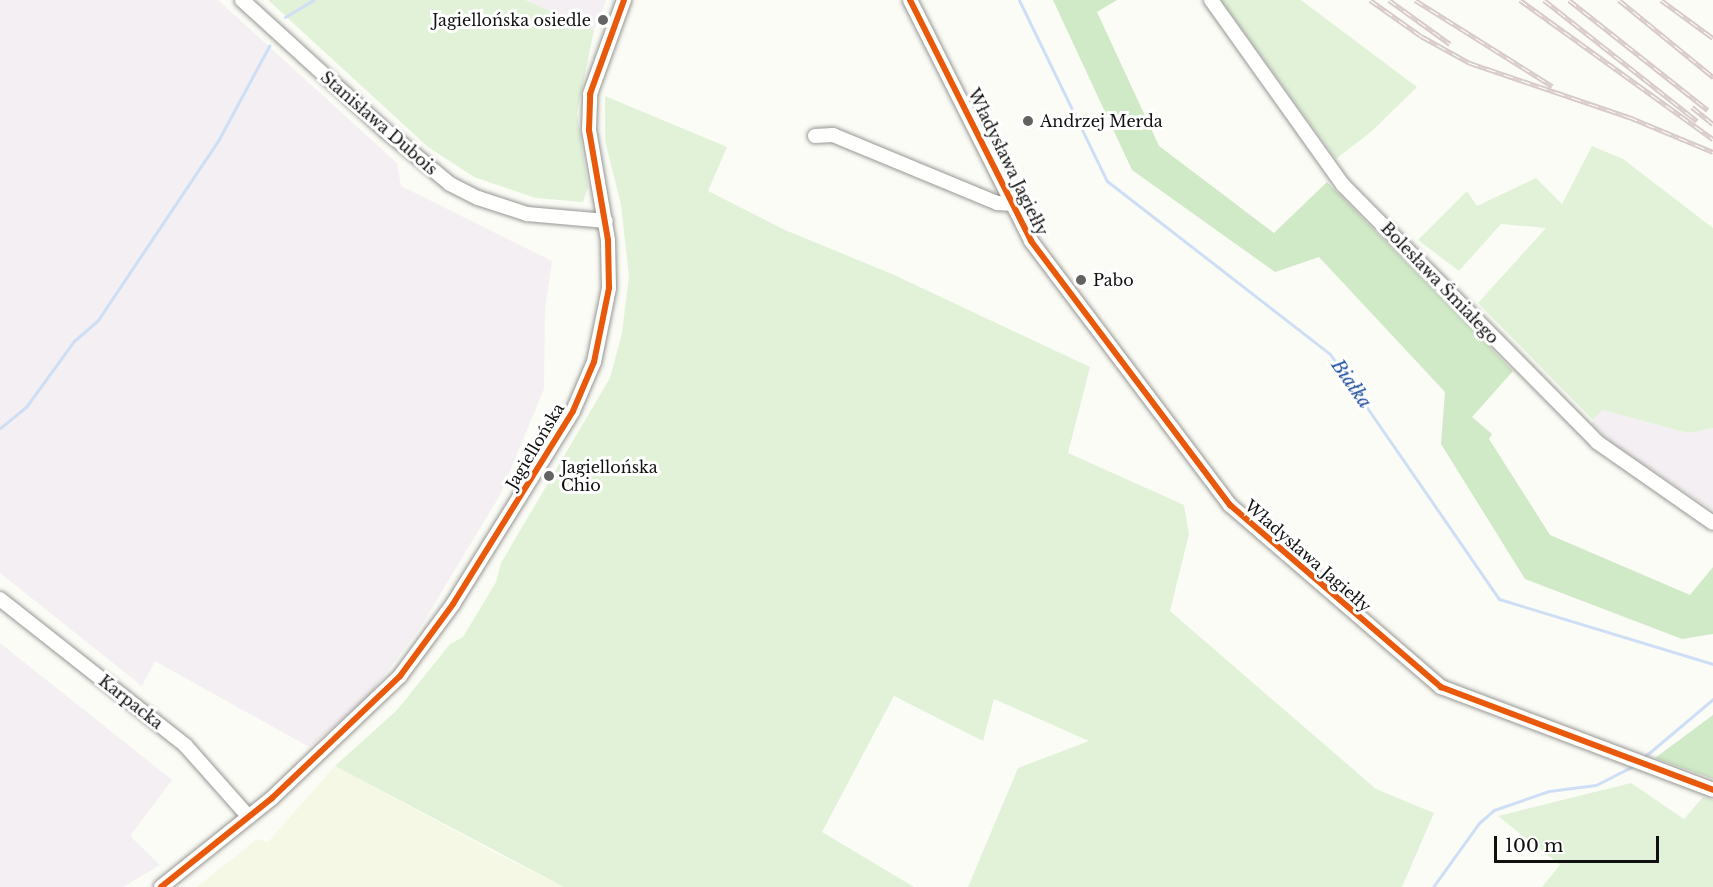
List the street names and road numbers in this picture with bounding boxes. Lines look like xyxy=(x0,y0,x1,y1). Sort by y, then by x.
street label: Stanisława Dubois xyxy=(317,67,441,179)
street label: Władysława Jagiełły xyxy=(964,85,1052,239)
street label: Bolesława Śmiałego xyxy=(1377,218,1503,348)
street label: Jagiellońska xyxy=(502,400,568,492)
street label: Władysława Jagiełły xyxy=(1241,496,1375,616)
street label: Karpacka xyxy=(95,671,167,733)

